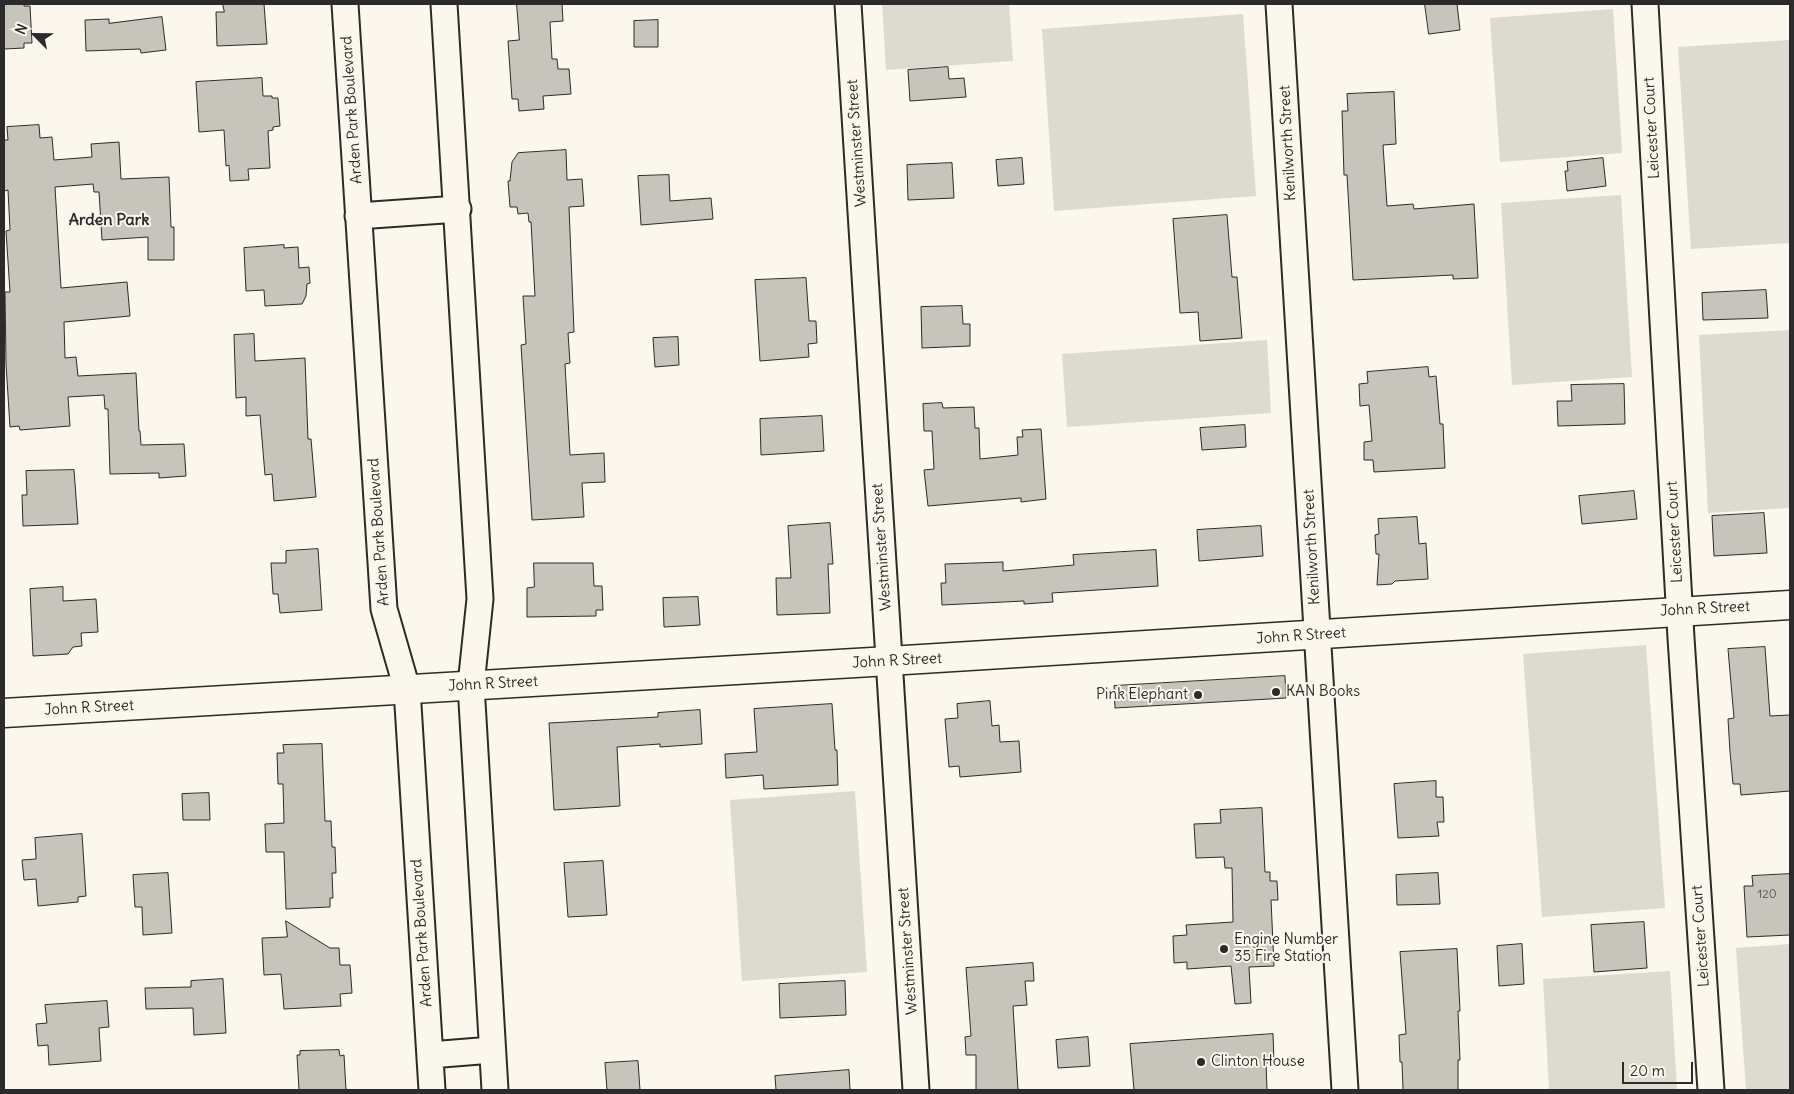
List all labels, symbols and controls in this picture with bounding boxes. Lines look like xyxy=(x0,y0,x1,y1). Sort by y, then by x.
north arrow xyxy=(10,10,60,60)
text: N xyxy=(11,21,31,37)
street label: Arden Park Boulevard xyxy=(338,35,366,185)
street label: Leicester Court xyxy=(1640,77,1664,179)
street label: Westminster Street xyxy=(844,79,870,207)
street label: Kenilworth Street xyxy=(1276,85,1300,201)
district label: Arden Park xyxy=(69,210,149,230)
street label: Arden Park Boulevard xyxy=(365,457,393,607)
street label: Leicester Court xyxy=(1663,481,1687,583)
street label: Westminster Street xyxy=(869,483,895,611)
street label: Kenilworth Street xyxy=(1300,489,1324,605)
street label: John R Street xyxy=(1660,598,1750,620)
street label: John R Street xyxy=(1255,624,1347,648)
street label: John R Street xyxy=(852,650,942,672)
street label: John R Street xyxy=(448,673,538,695)
place label: KAN Books xyxy=(1286,683,1360,701)
place label: Pink Elephant xyxy=(1096,686,1188,704)
marker: KAN Books xyxy=(1270,686,1282,698)
marker: Pink Elephant xyxy=(1192,689,1204,701)
street label: John R Street xyxy=(44,697,134,719)
street label: Arden Park Boulevard xyxy=(408,858,436,1008)
street label: Leicester Court xyxy=(1688,884,1714,988)
street label: Westminster Street xyxy=(895,887,921,1015)
house number: 120 xyxy=(1757,888,1777,902)
place label: Engine Number 35 Fire Station xyxy=(1234,931,1338,966)
marker: Engine Number 35 Fire Station xyxy=(1218,943,1230,955)
scale bar xyxy=(1624,1052,1695,1084)
place label: Clinton House xyxy=(1211,1053,1305,1071)
marker: Clinton House xyxy=(1195,1056,1207,1068)
text: 20 m xyxy=(1630,1061,1665,1080)

